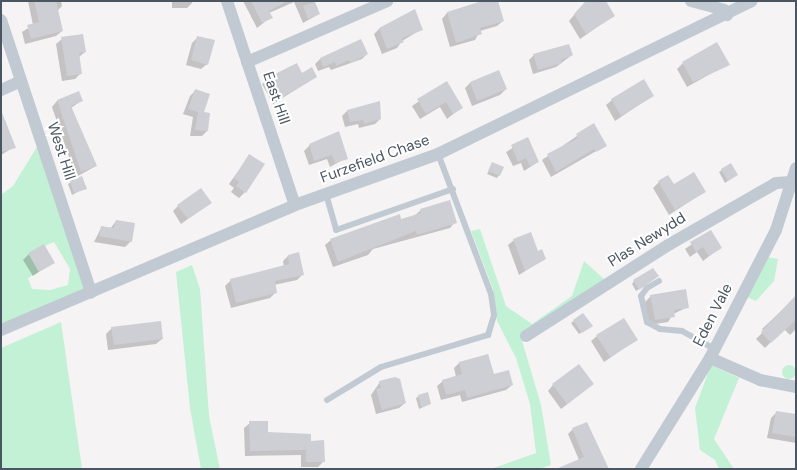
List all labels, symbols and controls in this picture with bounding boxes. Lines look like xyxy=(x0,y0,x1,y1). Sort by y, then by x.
street label: East Hill xyxy=(259,69,293,127)
street label: West Hill xyxy=(43,120,79,182)
street label: Furzefield Chase xyxy=(318,131,432,187)
street label: Plas Newydd xyxy=(605,209,689,271)
street label: Eden Vale xyxy=(689,281,737,349)

